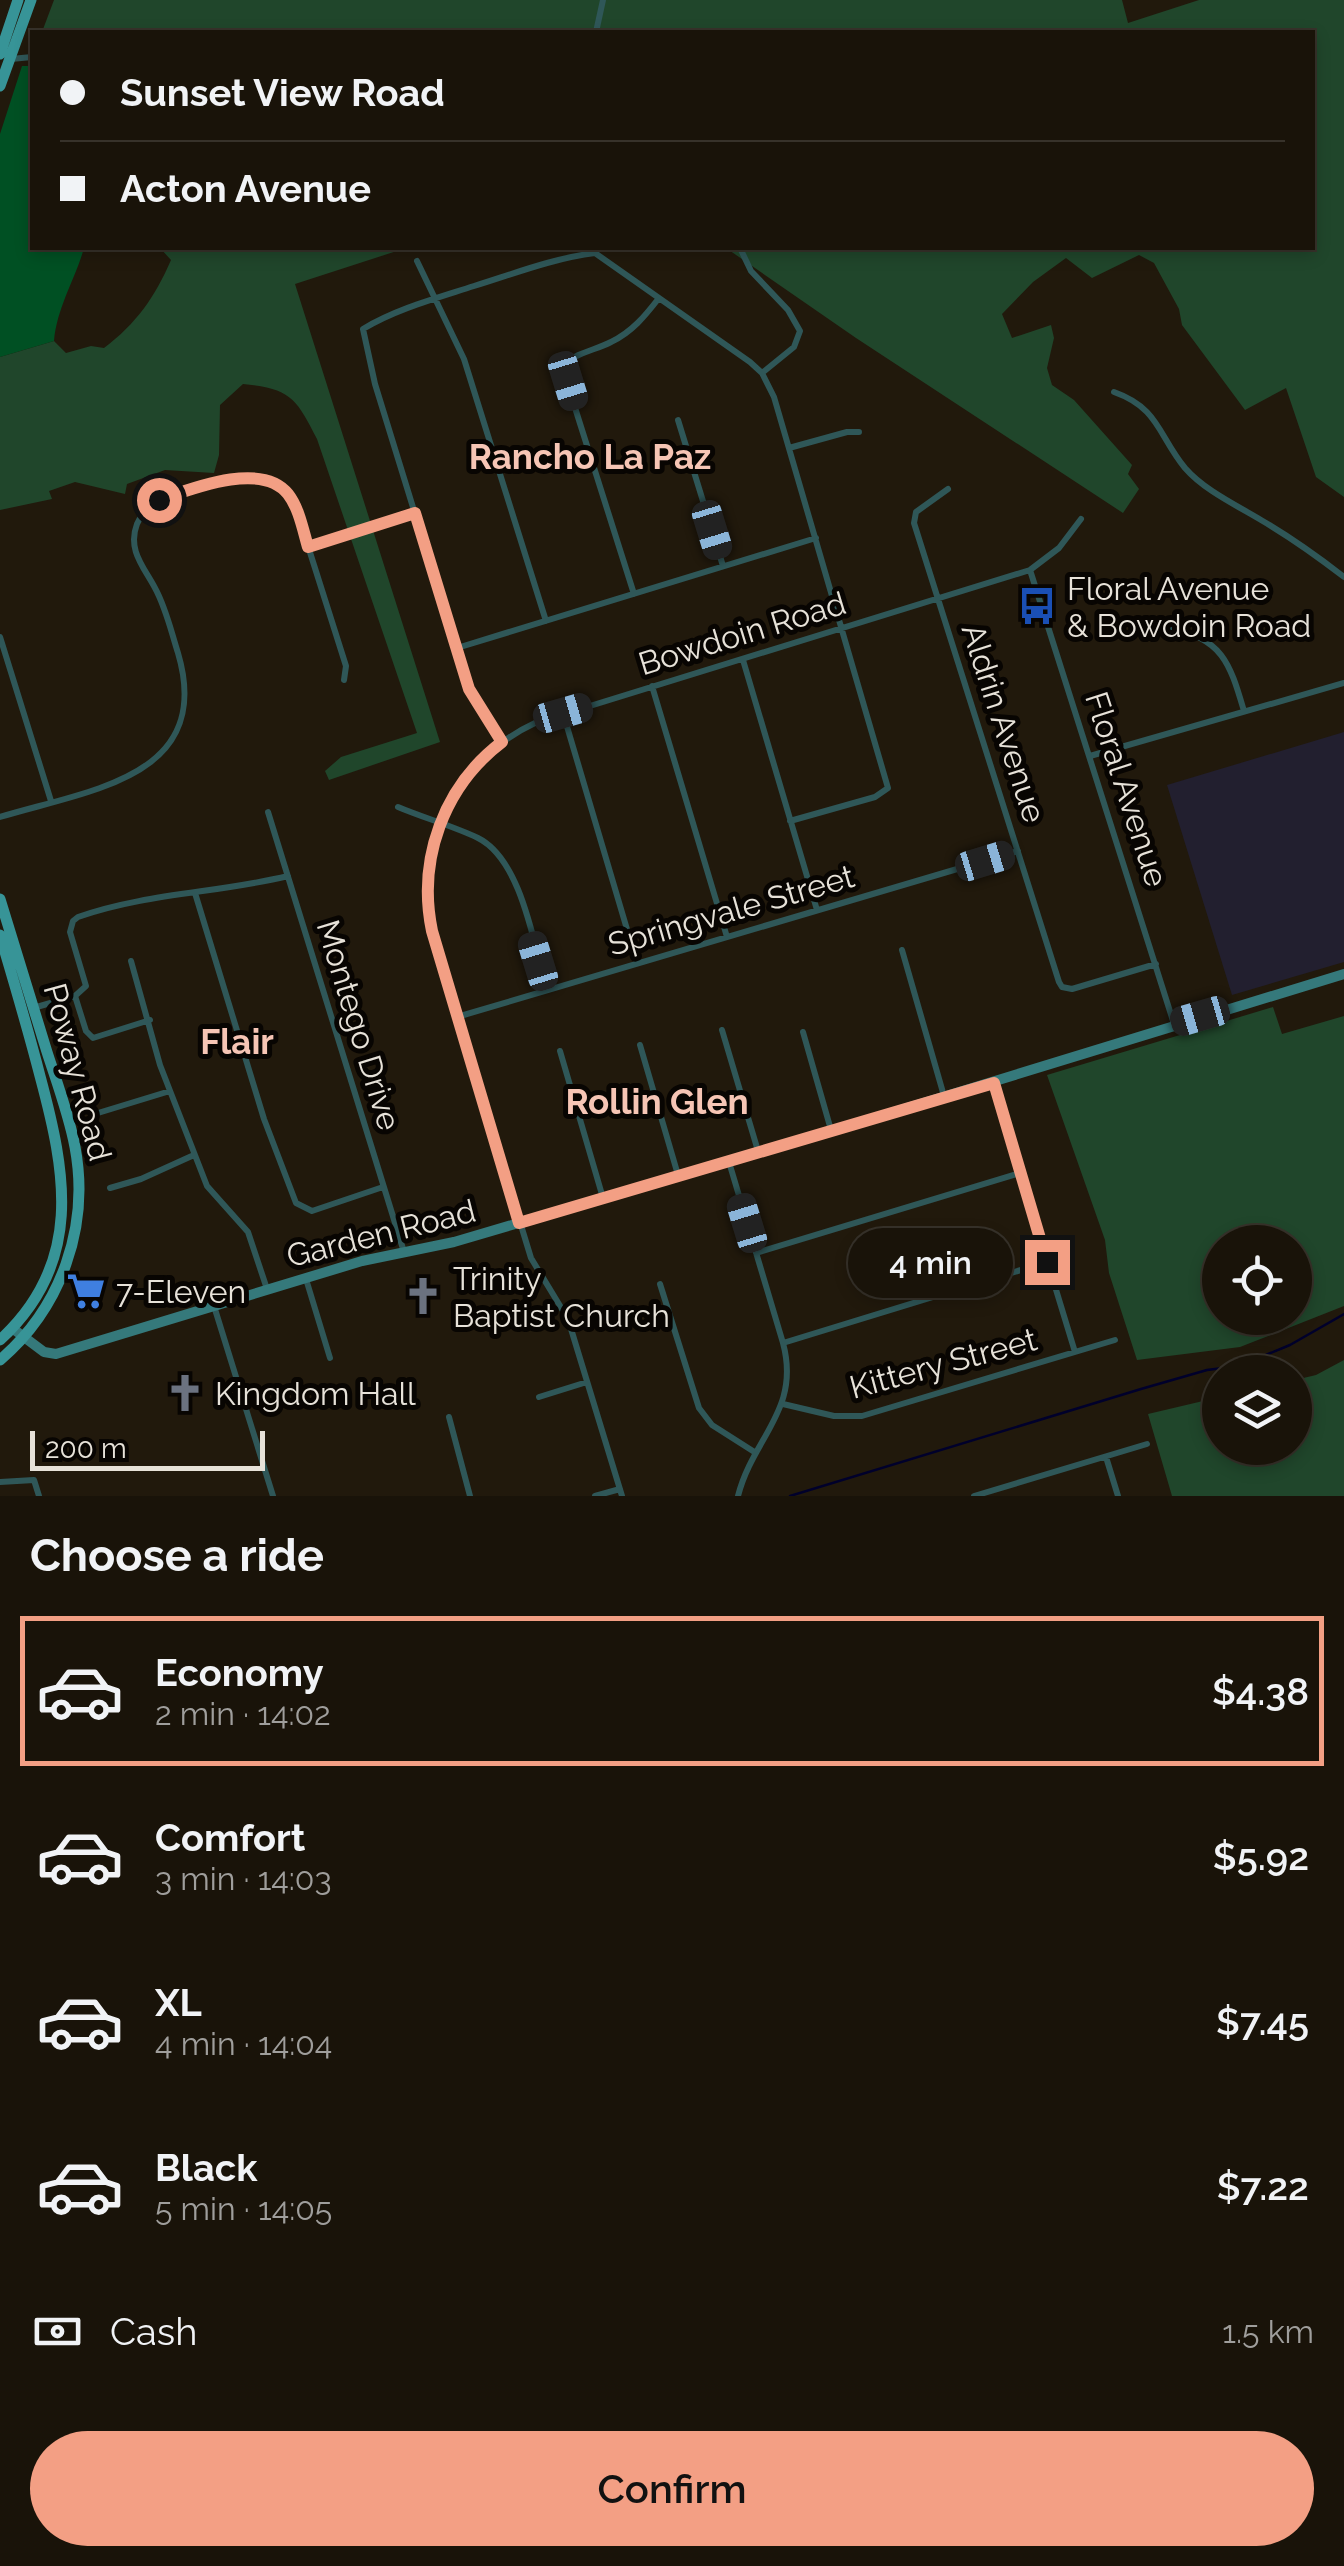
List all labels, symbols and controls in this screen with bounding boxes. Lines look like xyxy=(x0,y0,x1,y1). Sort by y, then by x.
text: Sunset View Road xyxy=(120,70,445,115)
text: Acton Avenue xyxy=(120,166,371,211)
car xyxy=(545,348,591,414)
district label: Rancho La Paz xyxy=(469,436,711,477)
route start xyxy=(137,478,182,523)
car xyxy=(689,497,735,563)
place label: Floral Avenue & Bowdoin Road xyxy=(1067,570,1311,644)
street label: Bowdoin Road xyxy=(634,584,850,682)
bus stop icon: Floral Avenue & Bowdoin Road xyxy=(1016,585,1058,627)
street label: Aldrin Avenue xyxy=(954,619,1054,827)
street label: Floral Avenue xyxy=(1078,687,1176,891)
car xyxy=(530,690,596,736)
car xyxy=(952,838,1018,884)
street label: Springvale Street xyxy=(604,857,859,963)
street label: Montego Drive xyxy=(309,915,409,1135)
car xyxy=(515,928,561,994)
street label: Poway Road xyxy=(37,979,119,1165)
car xyxy=(1167,993,1233,1039)
district label: Flair xyxy=(200,1021,274,1062)
district label: Rollin Glen xyxy=(565,1081,749,1122)
car xyxy=(724,1190,770,1256)
street label: Garden Road xyxy=(283,1192,479,1274)
map controls xyxy=(1202,1225,1312,1465)
button: locate xyxy=(1202,1225,1312,1335)
callout: 4 min xyxy=(847,1227,1012,1297)
route end xyxy=(1025,1240,1070,1285)
text: 4 min xyxy=(889,1244,972,1281)
place label: Trinity Baptist Church xyxy=(453,1260,670,1334)
supermarket icon: 7-Eleven xyxy=(65,1270,107,1312)
place label: 7-Eleven xyxy=(116,1273,246,1310)
church icon: Trinity Baptist Church xyxy=(402,1275,444,1317)
street label: Kittery Street xyxy=(845,1320,1041,1406)
button: layers xyxy=(1202,1355,1312,1465)
church icon: Kingdom Hall xyxy=(164,1372,206,1414)
place label: Kingdom Hall xyxy=(215,1375,416,1412)
scale bar xyxy=(30,1426,265,1471)
text: 200 m xyxy=(45,1432,127,1465)
text: Choose a ride xyxy=(30,1529,324,1582)
icon: car xyxy=(35,1646,125,1736)
text: Economy xyxy=(155,1650,324,1695)
text: $4.38 xyxy=(1212,1669,1309,1714)
text: 2 min · 14:02 xyxy=(155,1695,331,1732)
icon: car xyxy=(35,1811,125,1901)
text: Comfort xyxy=(155,1815,305,1860)
text: $5.92 xyxy=(1213,1834,1309,1879)
text: 3 min · 14:03 xyxy=(155,1860,332,1897)
icon: car xyxy=(35,1976,125,2066)
text: XL xyxy=(155,1980,202,2025)
text: $7.45 xyxy=(1216,1999,1309,2044)
text: 4 min · 14:04 xyxy=(155,2025,332,2062)
icon: car xyxy=(35,2141,125,2231)
text: Black xyxy=(155,2145,257,2190)
text: $7.22 xyxy=(1217,2164,1309,2209)
text: 5 min · 14:05 xyxy=(155,2190,332,2227)
icon: cash xyxy=(30,2304,85,2359)
text: Cash xyxy=(110,2309,197,2354)
text: 1.5 km xyxy=(1222,2313,1314,2350)
button: Confirm xyxy=(30,2431,1314,2546)

